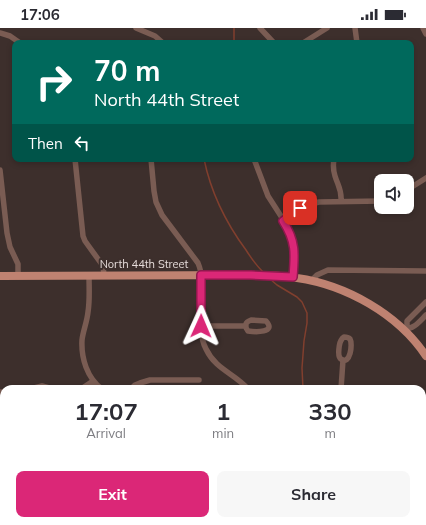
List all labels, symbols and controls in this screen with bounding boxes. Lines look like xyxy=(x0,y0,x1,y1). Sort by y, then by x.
text: 17:06 xyxy=(20,5,60,24)
text: 70 m xyxy=(94,53,160,88)
icon: right xyxy=(28,56,80,108)
text: North 44th Street xyxy=(94,88,239,111)
icon: left xyxy=(71,132,93,154)
text: Then xyxy=(28,134,63,153)
map controls xyxy=(374,174,414,214)
button: sound xyxy=(374,174,414,214)
pin xyxy=(283,191,317,225)
icon: arrive xyxy=(289,197,311,219)
street label: North 44th Street xyxy=(100,257,189,271)
position arrow xyxy=(180,305,222,347)
text: 17:07 xyxy=(74,396,138,426)
text: 1 xyxy=(216,396,230,426)
text: 330 xyxy=(309,396,352,426)
text: Arrival xyxy=(86,425,126,441)
text: min xyxy=(212,425,234,441)
text: m xyxy=(324,425,336,441)
button: Exit xyxy=(16,471,209,517)
button: Share xyxy=(217,471,410,517)

